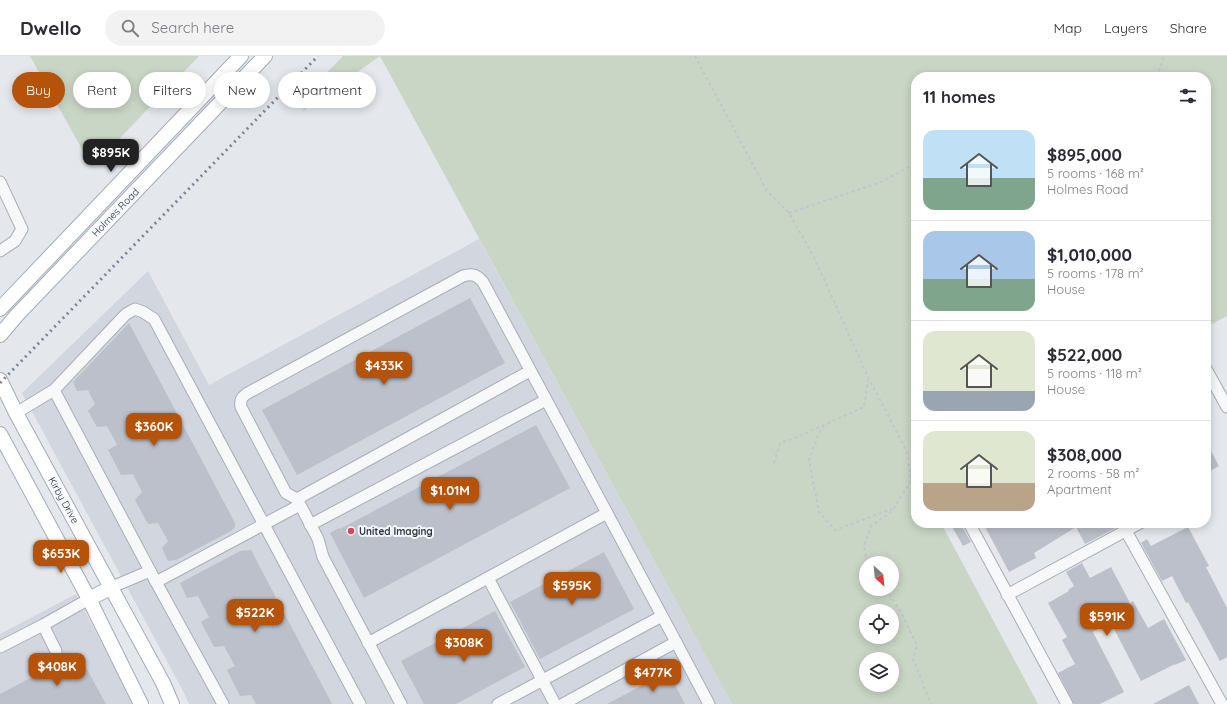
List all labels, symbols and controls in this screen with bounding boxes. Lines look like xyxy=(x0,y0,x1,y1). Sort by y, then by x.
search box xyxy=(105,10,385,46)
text: Dwello xyxy=(20,16,81,40)
icon: search xyxy=(119,17,141,39)
text: Search here xyxy=(151,18,234,37)
text: Map xyxy=(1053,19,1082,37)
text: Layers xyxy=(1104,19,1148,37)
text: Share xyxy=(1170,19,1207,37)
chip: Buy xyxy=(12,72,65,108)
chip: Rent xyxy=(73,72,131,108)
chip: Filters xyxy=(139,72,206,108)
chip: New xyxy=(214,72,270,108)
chip: Apartment xyxy=(278,72,376,108)
icon: filters xyxy=(1177,85,1199,107)
text: 11 homes xyxy=(923,86,995,107)
pin: $895K xyxy=(83,139,139,173)
text: $895K xyxy=(92,144,130,160)
text: $895,000 xyxy=(1047,144,1122,165)
icon: home xyxy=(955,146,1003,194)
text: 5 rooms · 168 m² xyxy=(1047,165,1144,181)
text: Holmes Road xyxy=(1047,181,1128,197)
street label: Holmes Road xyxy=(89,185,142,239)
text: $1,010,000 xyxy=(1047,244,1132,265)
icon: home xyxy=(955,247,1003,295)
text: 5 rooms · 178 m² xyxy=(1047,265,1144,281)
text: House xyxy=(1047,281,1085,297)
text: $522,000 xyxy=(1047,344,1122,365)
icon: home xyxy=(955,347,1003,395)
pin: $433K xyxy=(356,352,412,386)
text: $433K xyxy=(365,357,403,373)
text: 5 rooms · 118 m² xyxy=(1047,365,1142,381)
text: House xyxy=(1047,381,1085,397)
pin: $360K xyxy=(126,413,182,447)
text: $360K xyxy=(135,418,173,434)
text: $308,000 xyxy=(1047,444,1122,465)
icon: home xyxy=(955,447,1003,495)
text: 2 rooms · 58 m² xyxy=(1047,465,1139,481)
street label: Kirby Drive xyxy=(45,475,82,526)
pin: $1.01M xyxy=(417,477,483,511)
text: Apartment xyxy=(1047,481,1112,497)
text: $1.01M xyxy=(430,482,470,498)
place label: United Imaging xyxy=(359,525,433,538)
marker: United Imaging xyxy=(346,526,356,536)
pin: $653K xyxy=(33,540,89,574)
text: $653K xyxy=(42,545,80,561)
north arrow xyxy=(859,556,899,596)
map controls xyxy=(859,556,899,692)
pin: $595K xyxy=(544,572,600,606)
text: $595K xyxy=(553,577,591,593)
pin: $522K xyxy=(227,599,283,633)
pin: $591K xyxy=(1079,603,1135,637)
text: $522K xyxy=(236,604,274,620)
button: locate xyxy=(859,604,899,644)
text: $591K xyxy=(1089,608,1125,624)
pin: $308K xyxy=(436,629,492,663)
text: $308K xyxy=(445,634,483,650)
button: layers xyxy=(859,652,899,692)
pin: $408K xyxy=(29,653,85,687)
text: $408K xyxy=(37,658,77,674)
pin: $477K xyxy=(625,659,681,693)
text: $477K xyxy=(634,664,672,680)

